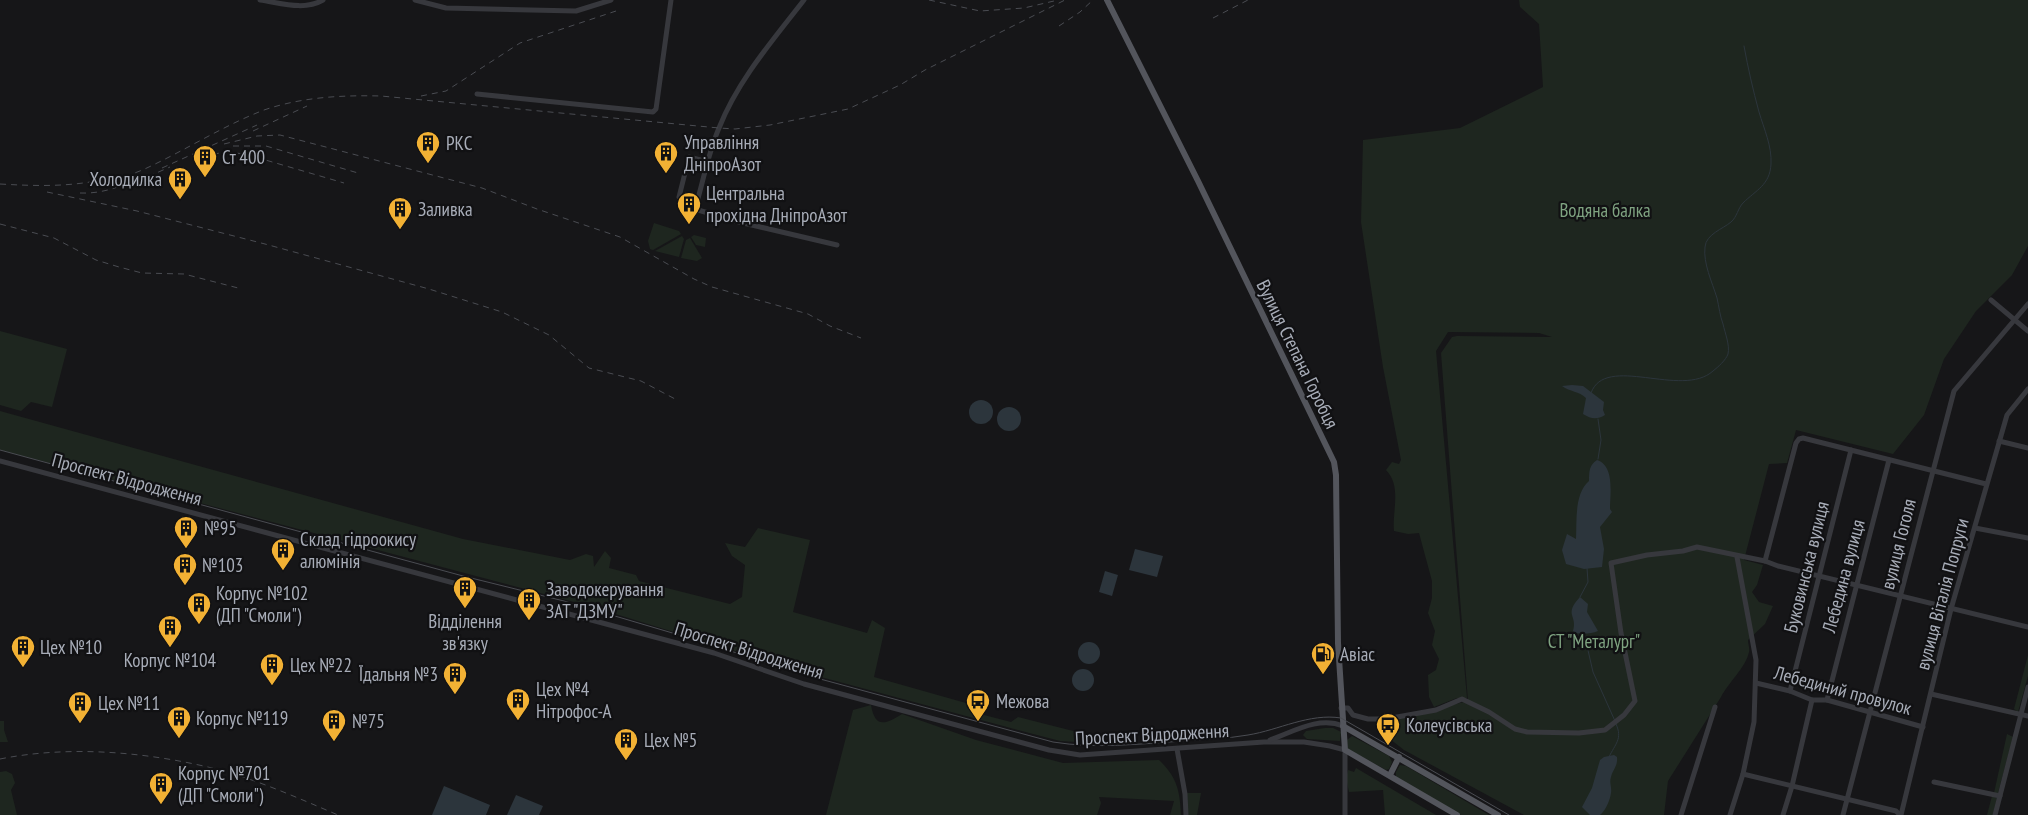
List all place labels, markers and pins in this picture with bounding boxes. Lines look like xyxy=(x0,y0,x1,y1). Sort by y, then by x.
building icon: РКС xyxy=(415,130,441,164)
place label: Управління ДніпроАзот xyxy=(684,130,762,176)
place label: РКС xyxy=(446,131,473,155)
building icon: Управління ДніпроАзот xyxy=(653,140,679,174)
building icon: Ст 400 xyxy=(192,144,218,178)
place label: Ст 400 xyxy=(222,145,265,169)
building icon: Холодилка xyxy=(167,166,193,200)
place label: Холодилка xyxy=(90,167,162,191)
place label: Центральна прохідна ДніпроАзот xyxy=(706,181,848,227)
building icon: Центральна прохідна ДніпроАзот xyxy=(676,191,702,225)
building icon: Заливка xyxy=(387,196,413,230)
place label: Заливка xyxy=(418,197,473,221)
building icon: №95 xyxy=(173,515,199,549)
place label: №95 xyxy=(204,516,237,540)
place label: Склад гідроокису алюмінія xyxy=(300,527,417,573)
building icon: Склад гідроокису алюмінія xyxy=(270,537,296,571)
building icon: №103 xyxy=(172,552,198,586)
place label: №103 xyxy=(202,553,243,577)
building icon: Відділення зв'язку xyxy=(452,575,478,609)
place label: Заводокерування ЗАТ "ДЗМУ" xyxy=(546,577,664,623)
place label: Корпус №102 (ДП "Смоли") xyxy=(216,581,308,627)
building icon: Заводокерування ЗАТ "ДЗМУ" xyxy=(516,587,542,621)
building icon: Корпус №102 (ДП "Смоли") xyxy=(186,591,212,625)
place label: Відділення зв'язку xyxy=(428,609,502,655)
building icon: Корпус №104 xyxy=(157,614,183,648)
building icon: Цех №10 xyxy=(10,634,36,668)
place label: Цех №10 xyxy=(40,635,102,659)
fuel station icon: Авіас xyxy=(1310,641,1336,675)
place label: Авіас xyxy=(1340,642,1375,666)
place label: Корпус №104 xyxy=(124,648,217,672)
building icon: Цех №22 xyxy=(259,652,285,686)
place label: Цех №22 xyxy=(290,653,352,677)
building icon: Їдальня №3 xyxy=(442,661,468,695)
place label: Їдальня №3 xyxy=(359,662,438,686)
place label: Цех №4 Нітрофос-А xyxy=(536,677,612,723)
building icon: Цех №4 Нітрофос-А xyxy=(505,687,531,721)
bus stop icon: Межова xyxy=(965,688,991,722)
place label: Межова xyxy=(996,689,1049,713)
building icon: Цех №11 xyxy=(67,690,93,724)
place label: Цех №11 xyxy=(98,691,160,715)
building icon: Корпус №119 xyxy=(166,705,192,739)
place label: Корпус №119 xyxy=(196,706,288,730)
building icon: №75 xyxy=(321,708,347,742)
place label: №75 xyxy=(352,709,385,733)
bus stop icon: Колеусівська xyxy=(1375,712,1401,746)
place label: Колеусівська xyxy=(1406,713,1492,737)
building icon: Цех №5 xyxy=(613,727,639,761)
place label: Цех №5 xyxy=(644,728,697,752)
place label: Корпус №701 (ДП "Смоли") xyxy=(178,761,270,807)
building icon: Корпус №701 (ДП "Смоли") xyxy=(148,771,174,805)

